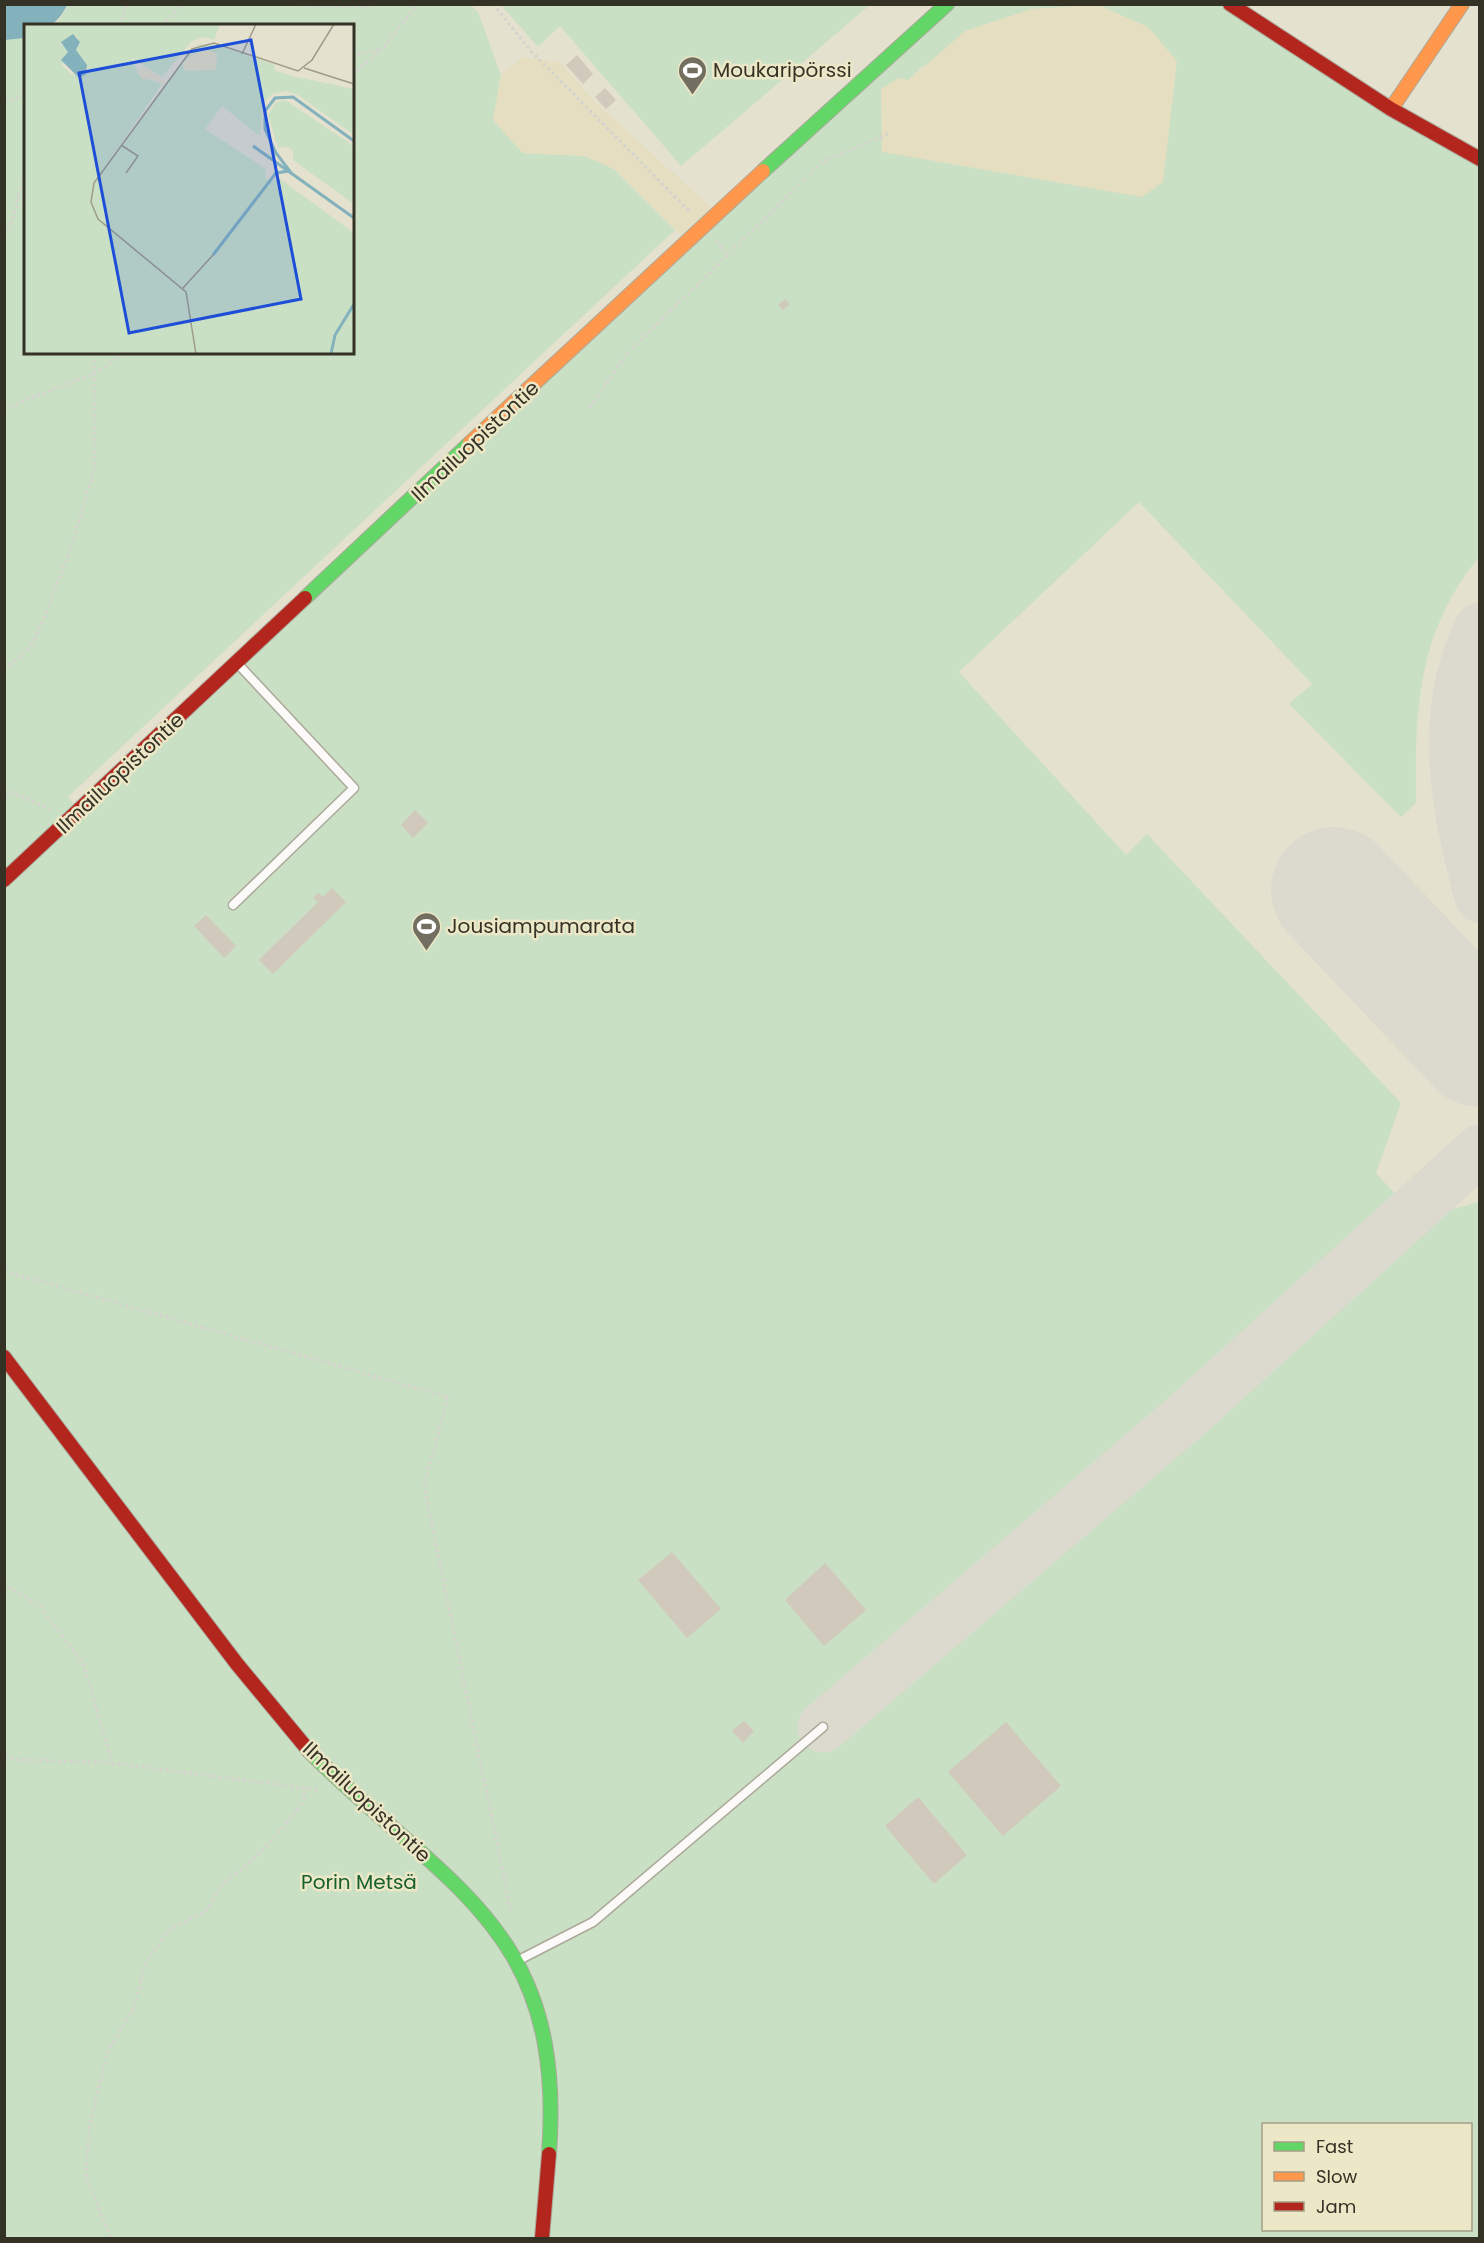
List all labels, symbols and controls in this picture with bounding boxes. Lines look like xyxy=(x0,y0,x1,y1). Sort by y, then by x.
inset map xyxy=(24,24,354,354)
sports icon: Moukaripörssi xyxy=(676,54,708,96)
place label: Moukaripörssi xyxy=(713,56,852,84)
street label: Ilmailuopistontie xyxy=(405,374,545,508)
street label: Ilmailuopistontie xyxy=(50,706,190,840)
sports icon: Jousiampumarata xyxy=(410,910,442,952)
place label: Jousiampumarata xyxy=(447,912,635,940)
street label: Ilmailuopistontie xyxy=(297,1735,437,1869)
park label: Porin Metsä xyxy=(301,1868,417,1896)
legend xyxy=(1262,2123,1472,2231)
text: Fast xyxy=(1316,2134,1353,2159)
text: Slow xyxy=(1316,2164,1358,2189)
text: Jam xyxy=(1316,2194,1356,2219)

